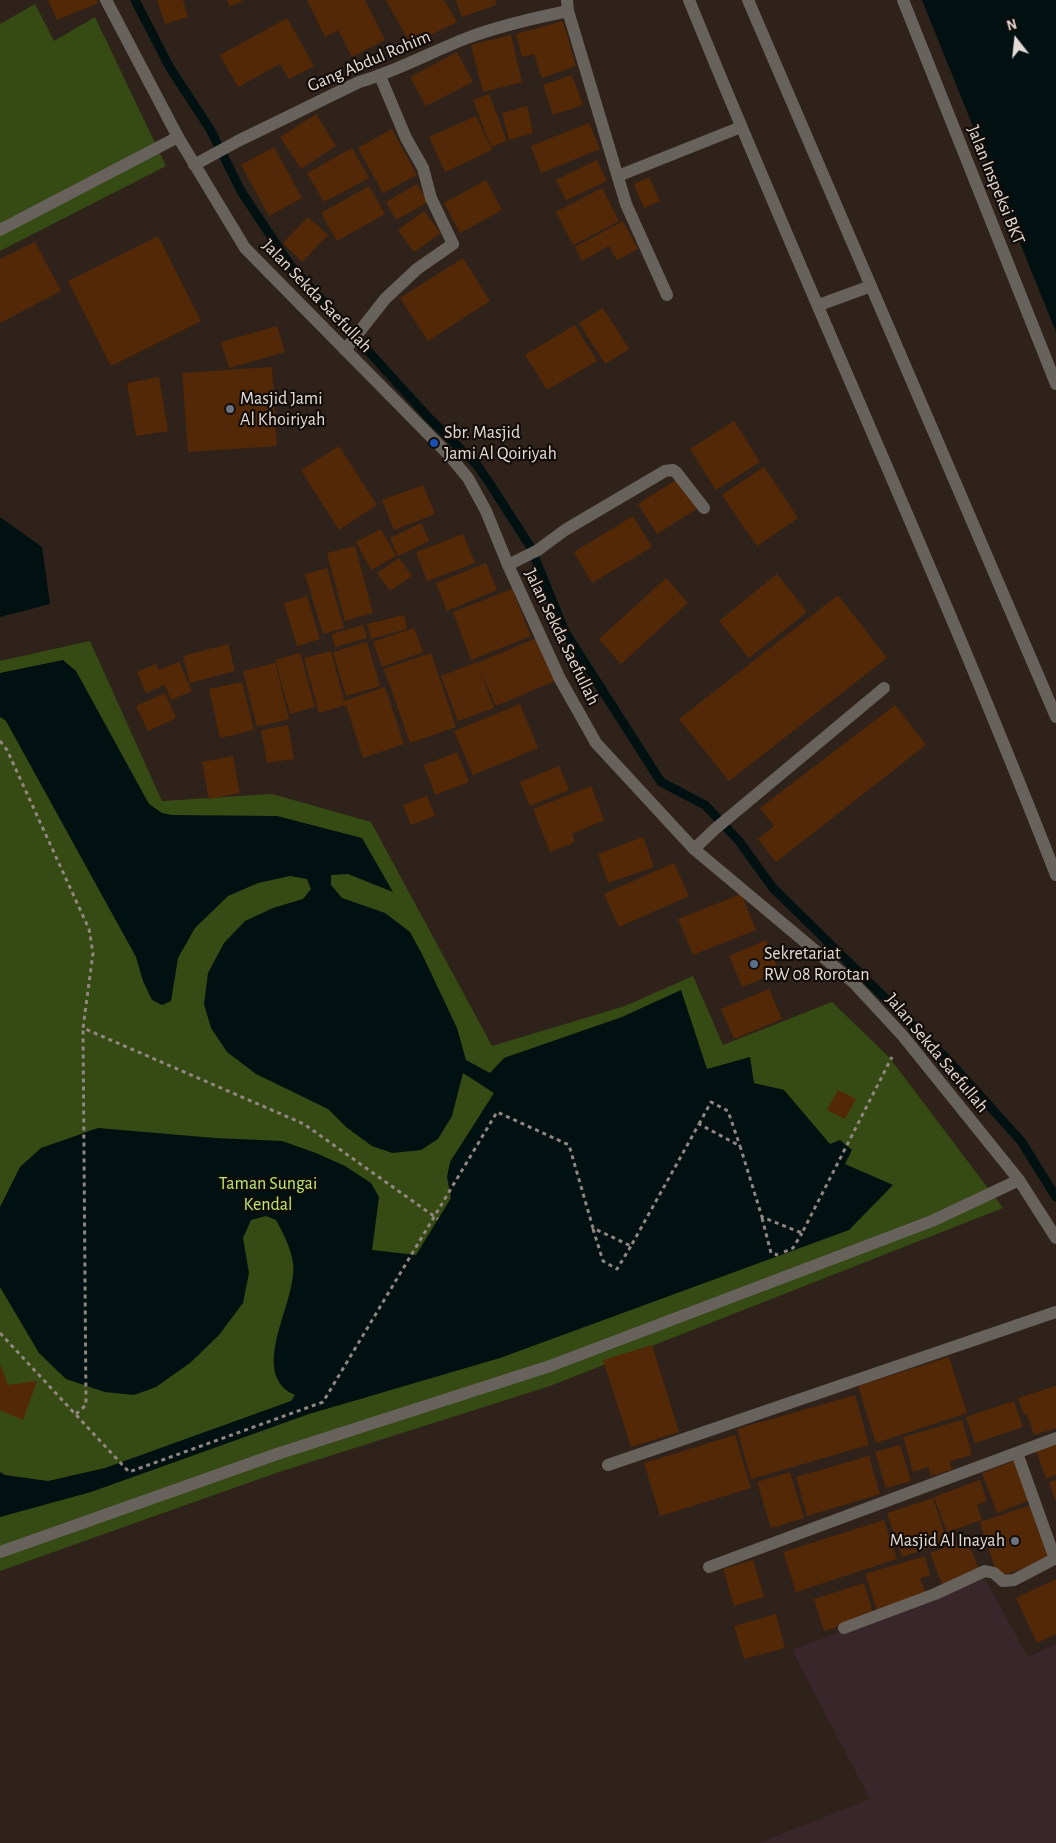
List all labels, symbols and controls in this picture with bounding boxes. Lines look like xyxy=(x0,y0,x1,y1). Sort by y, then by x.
north arrow xyxy=(991,15,1041,65)
text: N xyxy=(1005,18,1018,34)
street label: Gang Abdul Rohim xyxy=(304,25,434,97)
street label: Jalan Inspeksi BKT xyxy=(962,122,1030,248)
street label: Jalan Sekda Saefullah xyxy=(257,235,377,357)
place label: Masjid Jami Al Khoiriyah xyxy=(240,388,325,430)
marker: Masjid Jami Al Khoiriyah xyxy=(224,403,236,415)
place label: Sbr. Masjid Jami Al Qoiriyah xyxy=(444,422,557,464)
marker: Sbr. Masjid Jami Al Qoiriyah xyxy=(428,437,440,449)
street label: Jalan Sekda Saefullah xyxy=(520,565,604,709)
place label: Sekretariat RW 08 Rorotan xyxy=(764,943,869,986)
marker: Sekretariat RW 08 Rorotan xyxy=(748,958,760,970)
street label: Jalan Sekda Saefullah xyxy=(881,989,993,1117)
park label: Taman Sungai Kendal xyxy=(219,1173,317,1216)
place label: Masjid Al Inayah xyxy=(890,1530,1005,1552)
marker: Masjid Al Inayah xyxy=(1009,1535,1021,1547)

